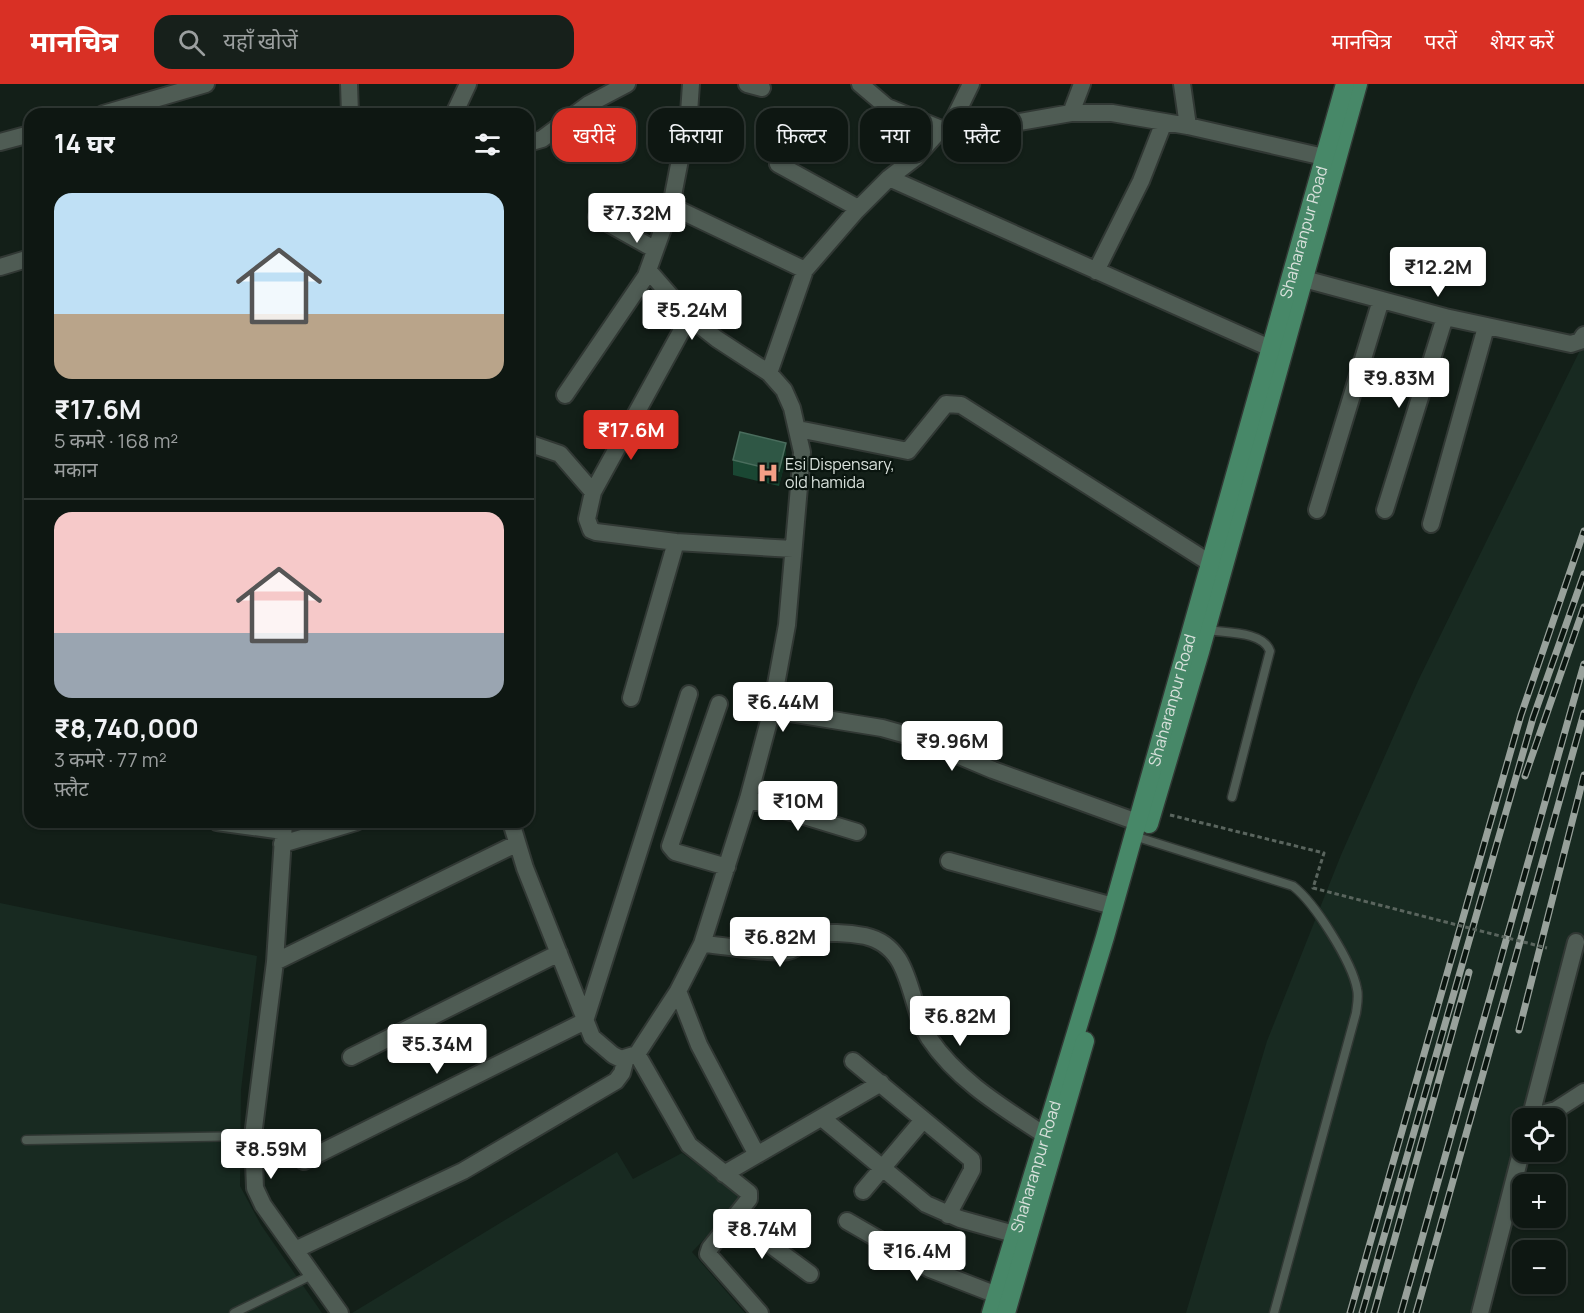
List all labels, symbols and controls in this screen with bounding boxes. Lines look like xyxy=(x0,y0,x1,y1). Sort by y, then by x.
search box xyxy=(154,15,574,69)
text: मानचित्र xyxy=(30,22,118,60)
icon: search xyxy=(175,26,208,59)
text: यहाँ खोजें xyxy=(223,26,298,56)
text: मानचित्र xyxy=(1332,27,1392,55)
text: परतें xyxy=(1425,27,1457,55)
text: शेयर करें xyxy=(1490,27,1554,55)
chip: खरीदें xyxy=(552,108,636,162)
chip: किराया xyxy=(648,108,744,162)
chip: फ़िल्टर xyxy=(756,108,848,162)
chip: नया xyxy=(860,108,931,162)
chip: फ़्लैट xyxy=(943,108,1021,162)
text: 14 घर xyxy=(54,125,115,161)
icon: filters xyxy=(471,128,504,161)
street label: Shaharanpur Road xyxy=(1274,164,1332,301)
pin: ₹7.32M xyxy=(588,193,686,244)
text: ₹7.32M xyxy=(602,199,672,226)
icon: home xyxy=(225,232,333,340)
pin: ₹12.2M xyxy=(1389,247,1487,298)
text: ₹12.2M xyxy=(1404,253,1472,280)
pin: ₹5.24M xyxy=(643,290,741,341)
text: ₹5.24M xyxy=(657,296,727,323)
pin: ₹9.83M xyxy=(1350,358,1448,409)
text: ₹9.83M xyxy=(1363,364,1435,391)
text: ₹17.6M xyxy=(54,391,141,427)
pin: ₹17.6M xyxy=(582,410,680,461)
text: ₹17.6M xyxy=(597,416,665,443)
text: 5 कमरे · 168 m² xyxy=(54,427,178,454)
place label: Esi Dispensary, old hamida xyxy=(785,453,895,493)
text: मकान xyxy=(54,456,98,483)
hospital icon: Esi Dispensary, old hamida xyxy=(756,461,780,485)
icon: home xyxy=(225,551,333,659)
street label: Shaharanpur Road xyxy=(1143,631,1201,769)
pin: ₹6.44M xyxy=(734,682,832,733)
text: ₹6.44M xyxy=(747,688,819,715)
text: ₹8,740,000 xyxy=(54,710,199,746)
pin: ₹9.96M xyxy=(903,721,1001,772)
text: ₹9.96M xyxy=(916,727,988,754)
text: 3 कमरे · 77 m² xyxy=(54,746,167,773)
text: फ़्लैट xyxy=(54,775,89,802)
pin: ₹10M xyxy=(762,781,834,832)
text: ₹10M xyxy=(772,787,824,814)
pin: ₹6.82M xyxy=(731,917,829,968)
text: ₹6.82M xyxy=(744,923,816,950)
pin: ₹6.82M xyxy=(911,996,1009,1047)
text: ₹6.82M xyxy=(924,1002,996,1029)
pin: ₹5.34M xyxy=(388,1024,486,1075)
text: ₹5.34M xyxy=(401,1030,473,1057)
street label: Shaharanpur Road xyxy=(1005,1098,1066,1235)
map controls xyxy=(1512,1108,1566,1294)
button: locate xyxy=(1512,1108,1566,1162)
pin: ₹8.59M xyxy=(222,1129,320,1180)
text: ₹8.59M xyxy=(235,1135,307,1162)
button: + xyxy=(1512,1174,1566,1228)
pin: ₹8.74M xyxy=(713,1209,811,1260)
text: ₹8.74M xyxy=(727,1215,797,1242)
pin: ₹16.4M xyxy=(868,1231,966,1282)
text: ₹16.4M xyxy=(883,1237,951,1264)
button: − xyxy=(1512,1240,1566,1294)

